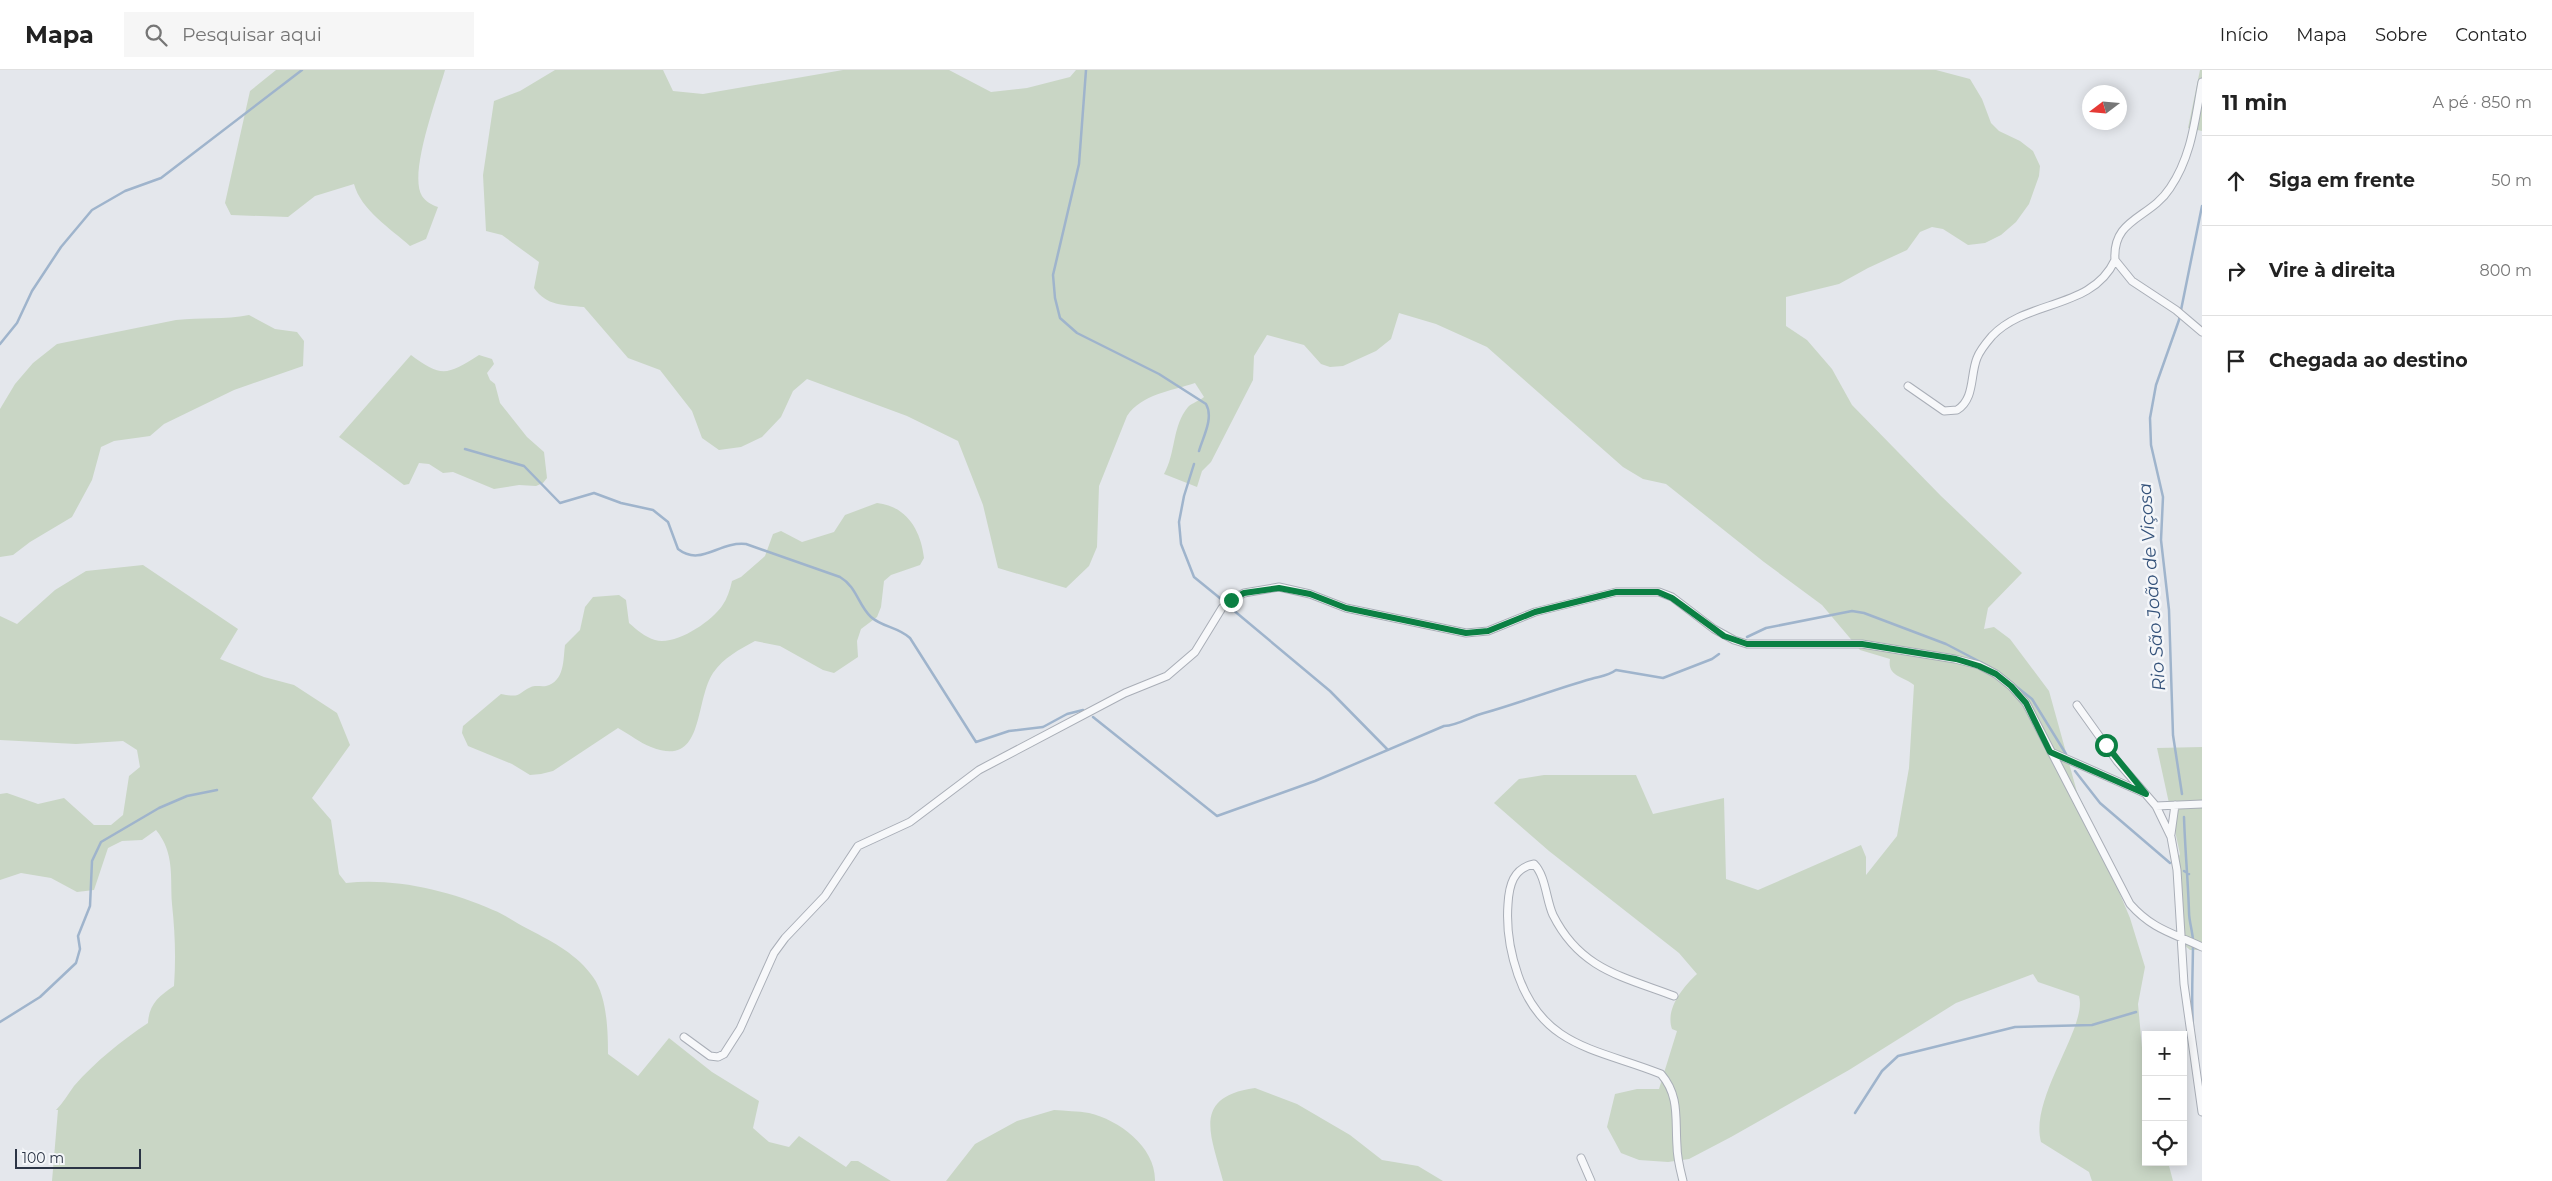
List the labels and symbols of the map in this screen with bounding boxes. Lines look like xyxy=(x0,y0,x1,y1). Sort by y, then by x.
north arrow xyxy=(2082,85,2127,130)
water label: Rio São João de Viçosa xyxy=(2134,482,2170,692)
route end xyxy=(1220,589,1243,612)
route start xyxy=(2095,734,2118,757)
scale bar xyxy=(15,1146,141,1169)

